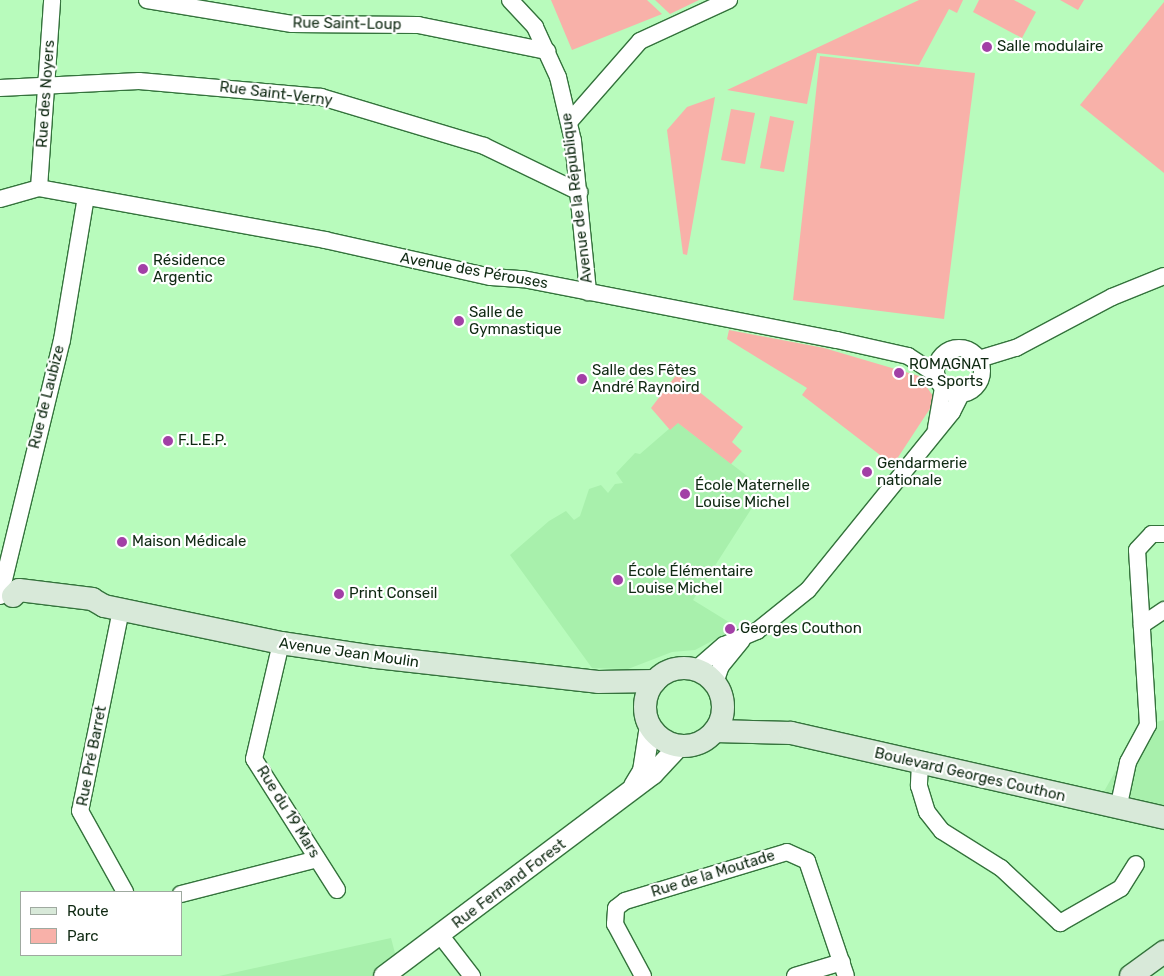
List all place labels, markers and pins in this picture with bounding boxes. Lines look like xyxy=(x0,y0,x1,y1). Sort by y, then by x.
place label: Salle modulaire xyxy=(997,38,1103,56)
marker: Salle modulaire xyxy=(981,41,993,53)
place label: Résidence Argentic xyxy=(153,251,226,286)
marker: Résidence Argentic xyxy=(137,263,149,275)
place label: Salle de Gymnastique xyxy=(469,303,562,338)
marker: Salle de Gymnastique xyxy=(453,315,465,327)
place label: ROMAGNAT Les Sports xyxy=(909,355,989,390)
place label: Salle des Fêtes André Raynoird xyxy=(592,361,700,396)
marker: ROMAGNAT Les Sports xyxy=(893,367,905,379)
marker: Salle des Fêtes André Raynoird xyxy=(576,373,588,385)
place label: F.L.E.P. xyxy=(178,432,227,450)
marker: F.L.E.P. xyxy=(162,435,174,447)
place label: Gendarmerie nationale xyxy=(877,454,967,489)
marker: Gendarmerie nationale xyxy=(861,466,873,478)
place label: École Maternelle Louise Michel xyxy=(695,476,810,511)
marker: École Maternelle Louise Michel xyxy=(679,488,691,500)
place label: Maison Médicale xyxy=(132,533,246,551)
marker: Maison Médicale xyxy=(116,536,128,548)
place label: École Élémentaire Louise Michel xyxy=(628,562,753,597)
marker: École Élémentaire Louise Michel xyxy=(612,574,624,586)
place label: Print Conseil xyxy=(349,585,437,603)
marker: Print Conseil xyxy=(333,588,345,600)
place label: Georges Couthon xyxy=(740,620,862,638)
marker: Georges Couthon xyxy=(724,623,736,635)

